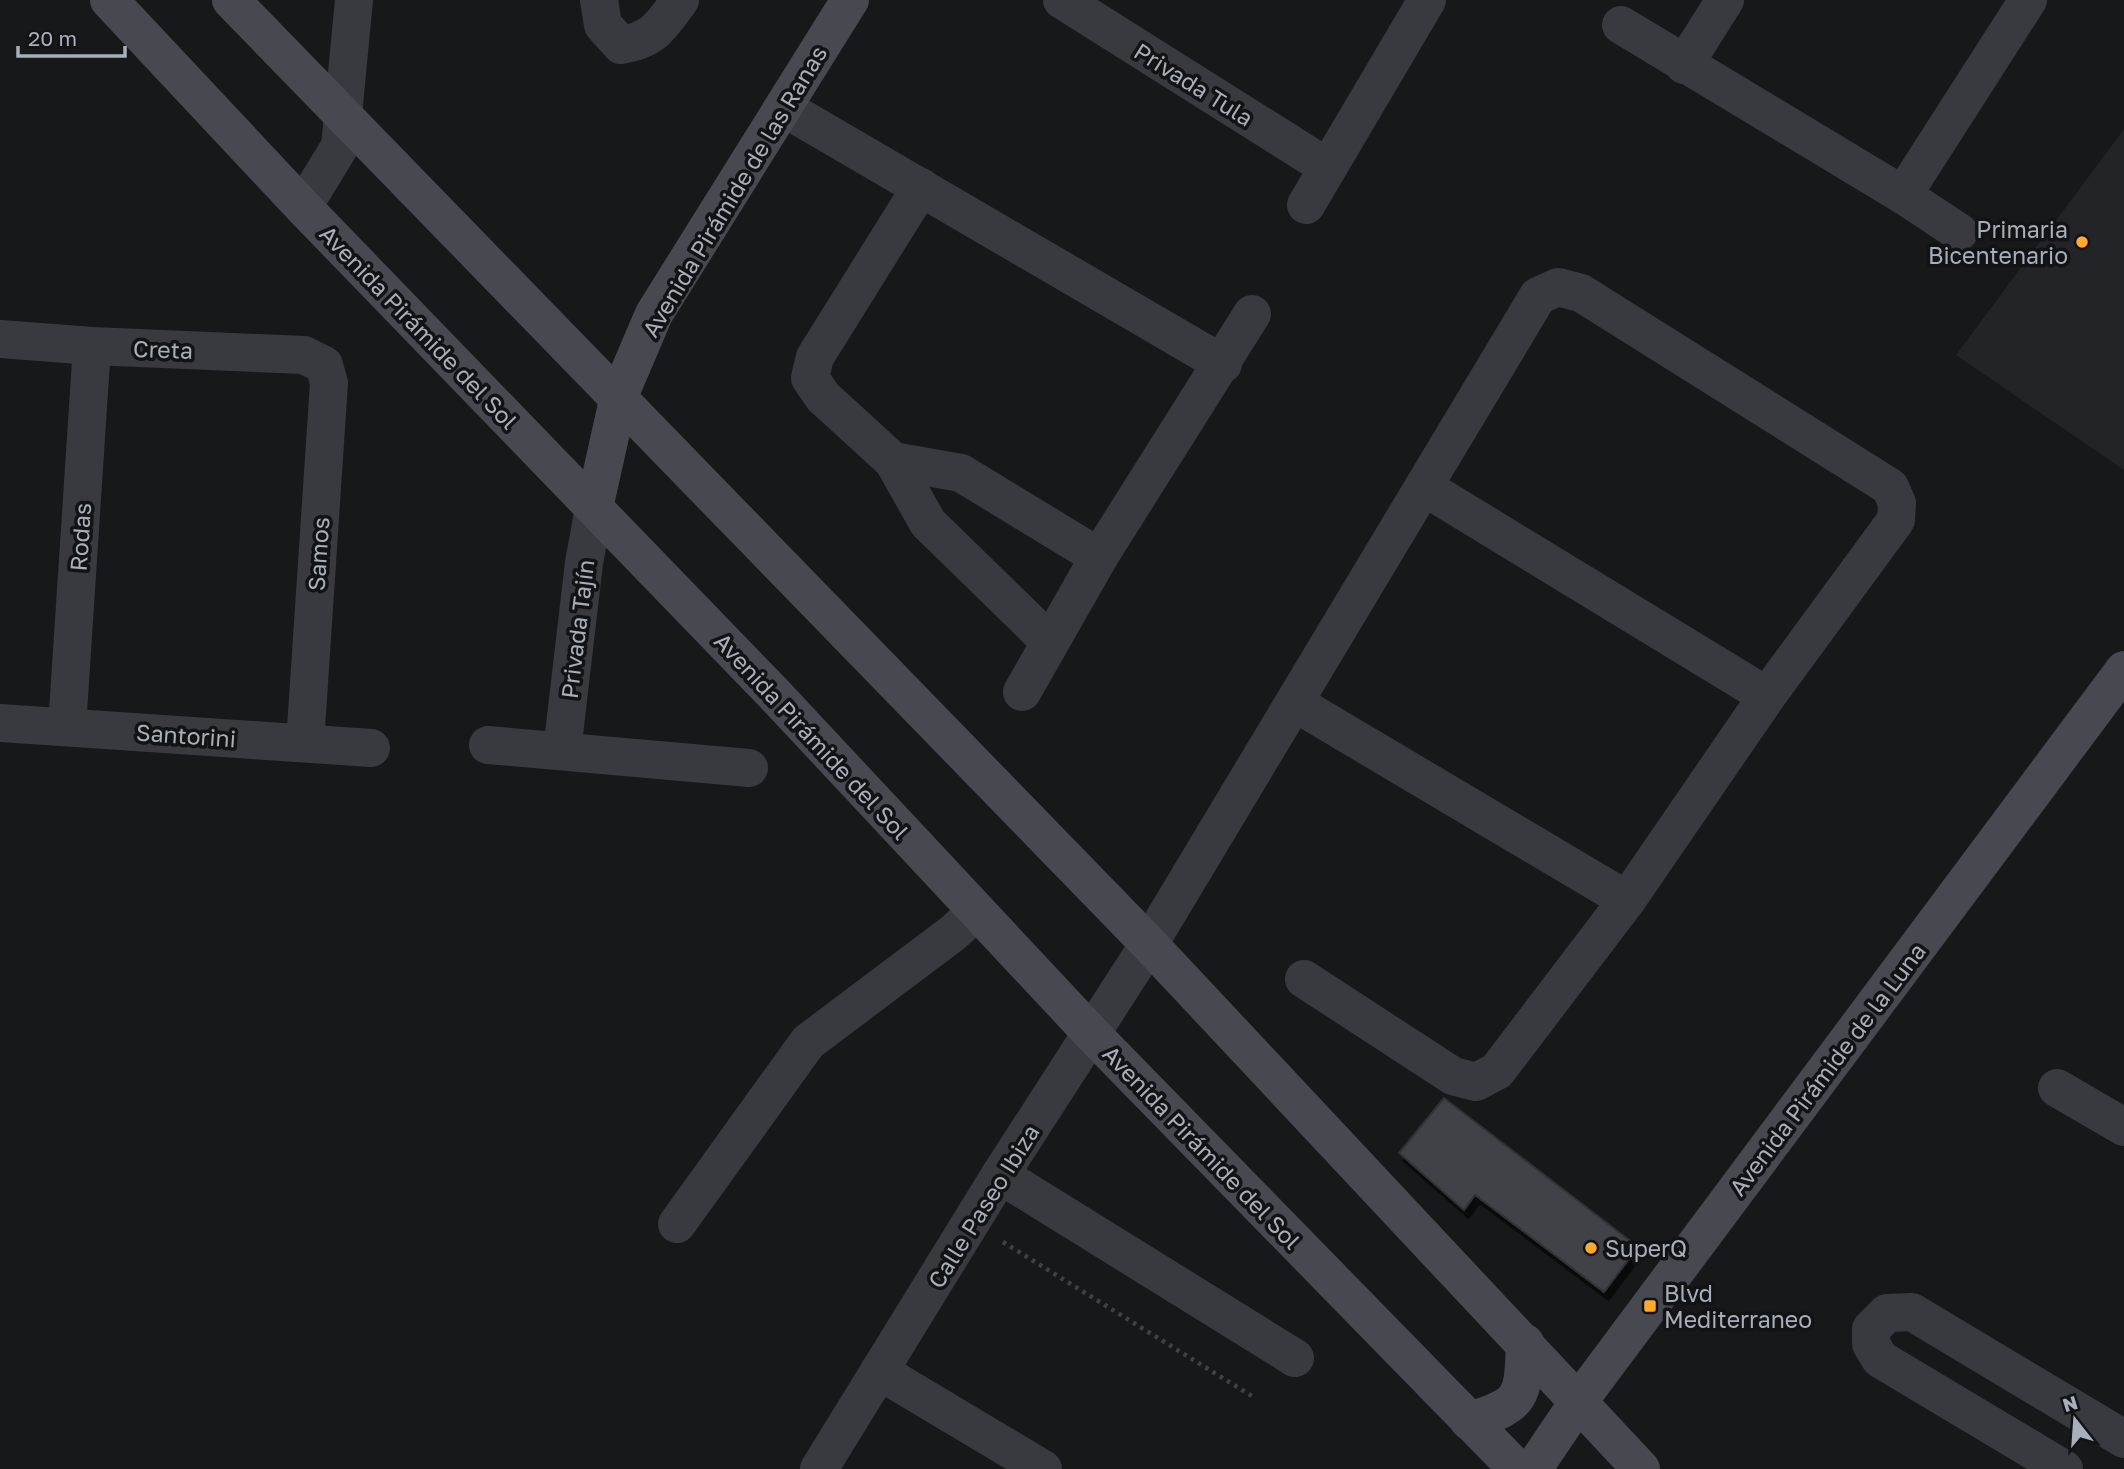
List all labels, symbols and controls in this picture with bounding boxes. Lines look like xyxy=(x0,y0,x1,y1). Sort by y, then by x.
scale bar xyxy=(18,14,124,58)
text: 20 m xyxy=(28,25,77,51)
street label: Privada Tula xyxy=(1129,36,1259,132)
street label: Avenida Pirámide de las Ranas xyxy=(636,40,832,342)
place label: Primaria Bicentenario xyxy=(1928,215,2068,269)
street label: Avenida Pirámide del Sol xyxy=(314,219,524,435)
marker: Primaria Bicentenario xyxy=(2074,234,2090,250)
street label: Creta xyxy=(133,334,193,364)
street label: Rodas xyxy=(64,502,96,572)
street label: Samos xyxy=(301,516,335,592)
street label: Privada Tajín xyxy=(555,558,599,700)
street label: Avenida Pirámide del Sol xyxy=(709,627,915,845)
street label: Santorini xyxy=(135,718,237,752)
street label: Avenida Pirámide de la Luna xyxy=(1723,937,1931,1201)
street label: Avenida Pirámide del Sol xyxy=(1097,1039,1307,1255)
street label: Calle Paseo Ibiza xyxy=(921,1119,1045,1293)
place label: SuperQ xyxy=(1605,1234,1687,1262)
marker: SuperQ xyxy=(1583,1240,1599,1256)
place label: Blvd Mediterraneo xyxy=(1664,1279,1812,1333)
marker: Blvd Mediterraneo xyxy=(1642,1298,1658,1314)
north arrow xyxy=(2040,1385,2110,1455)
text: N xyxy=(2060,1390,2080,1416)

